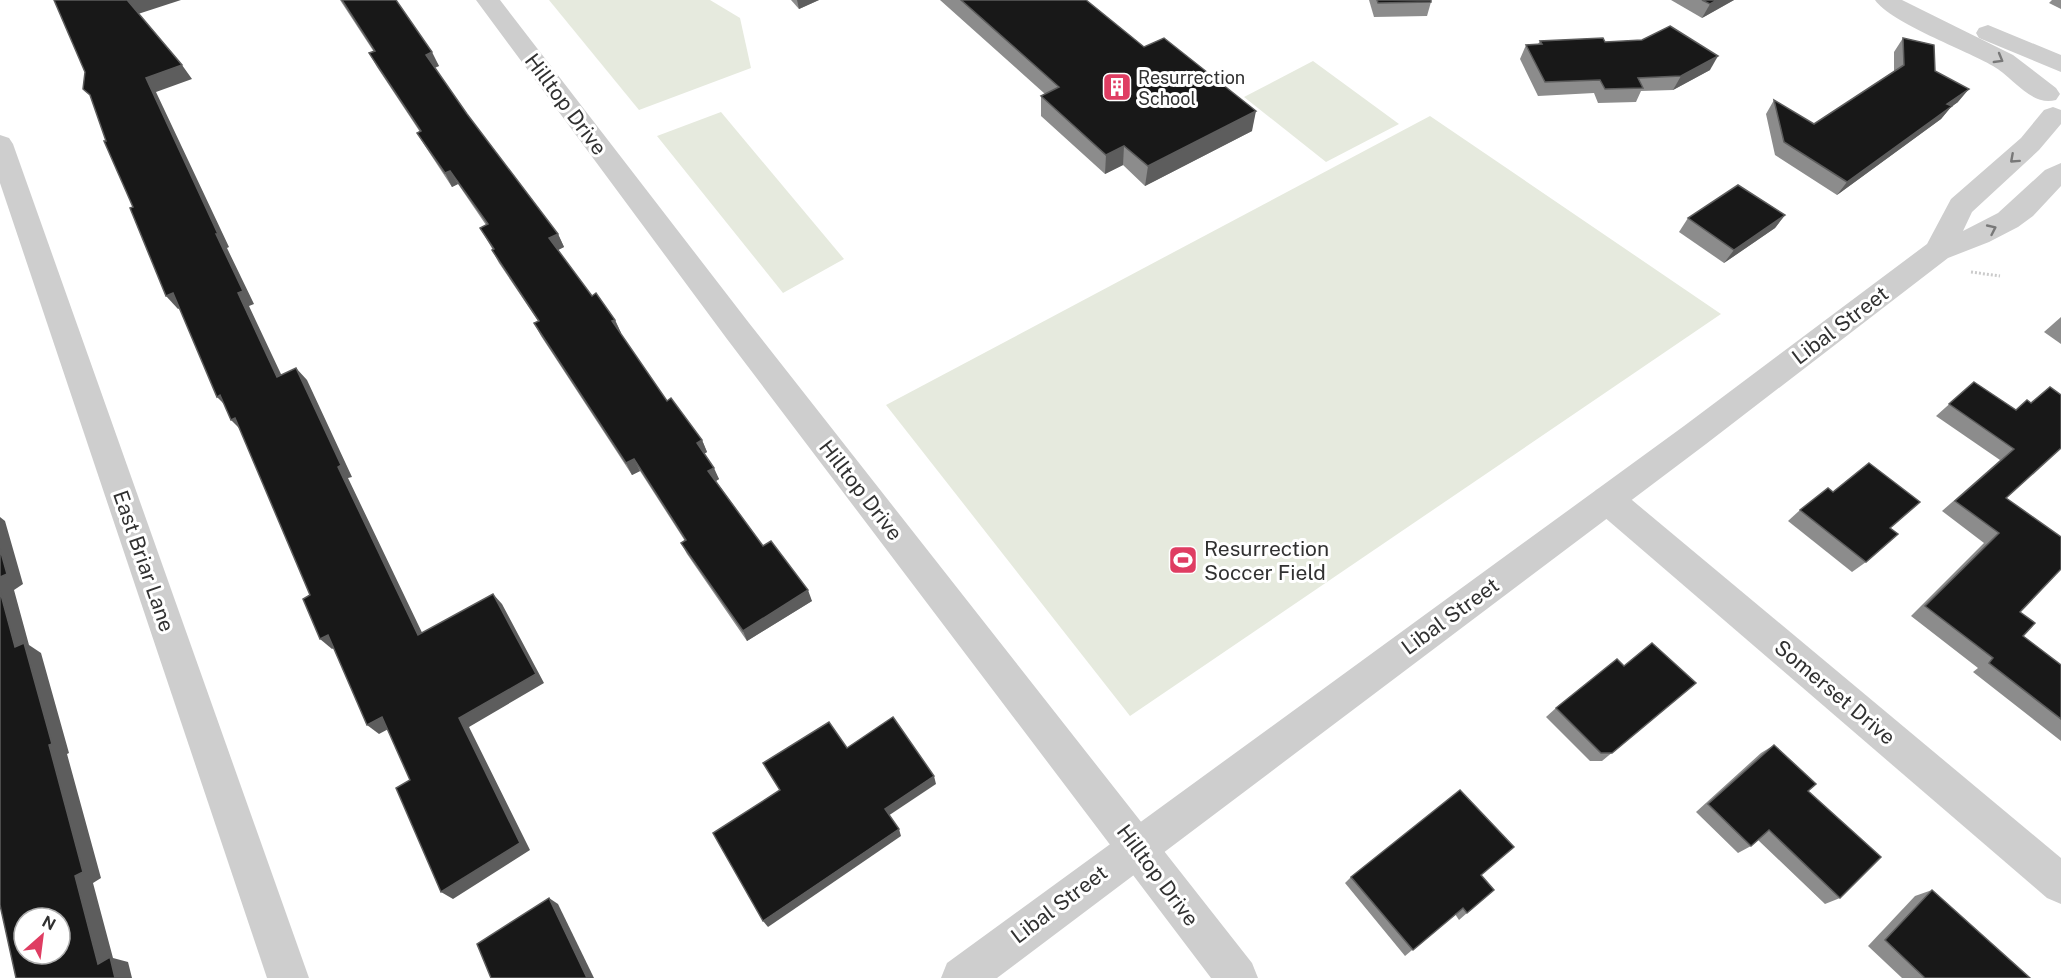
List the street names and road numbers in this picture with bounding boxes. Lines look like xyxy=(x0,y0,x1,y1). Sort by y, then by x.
street label: Hilltop Drive xyxy=(520,48,612,160)
street label: Libal Street xyxy=(1787,281,1893,369)
street label: Hilltop Drive xyxy=(814,435,908,545)
street label: East Briar Lane xyxy=(108,487,180,635)
street label: Libal Street xyxy=(1396,572,1504,660)
street label: Somerset Drive xyxy=(1770,634,1900,750)
street label: Hilltop Drive xyxy=(1112,819,1204,931)
street label: Libal Street xyxy=(1006,860,1112,948)

